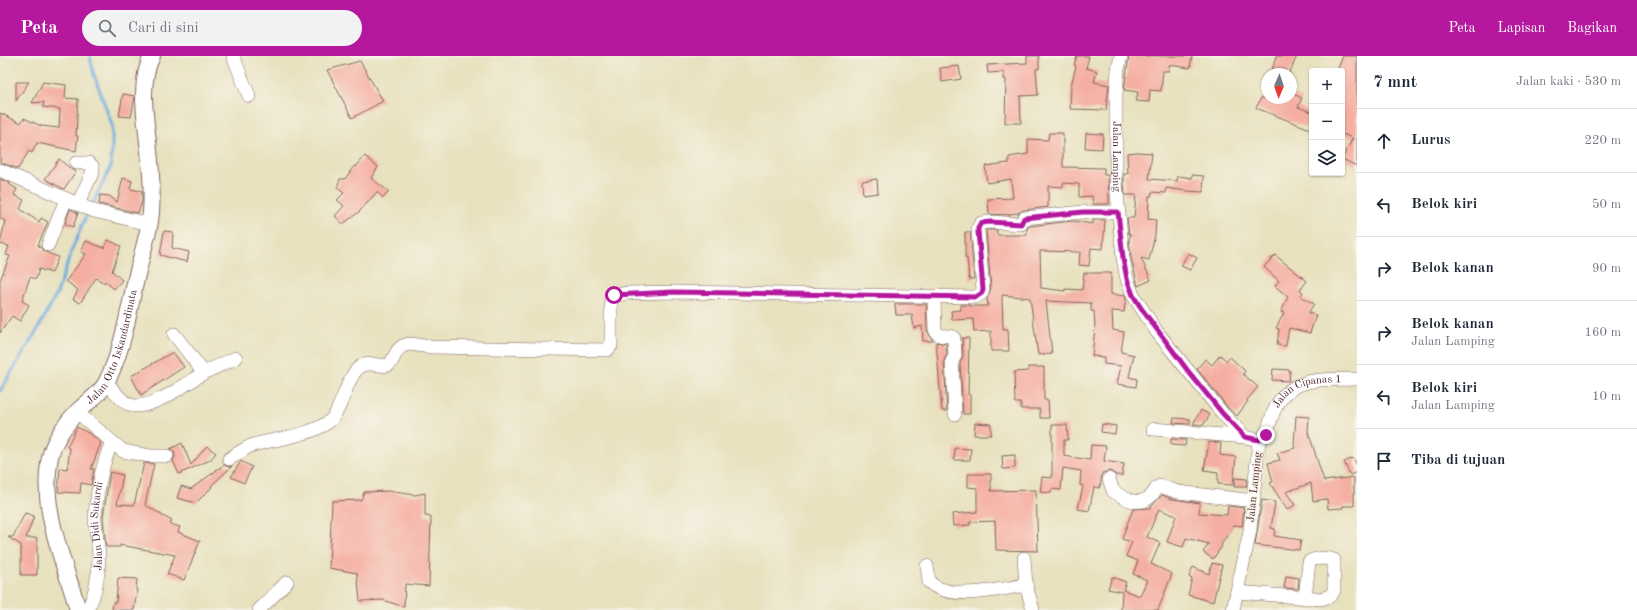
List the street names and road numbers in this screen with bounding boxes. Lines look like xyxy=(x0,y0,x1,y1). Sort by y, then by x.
street label: Jalan Lamping xyxy=(1110,121,1122,193)
street label: Jalan Otto Iskandardinata xyxy=(84,288,139,407)
street label: Jalan Cipanas 1 xyxy=(1271,374,1342,410)
street label: Jalan Lamping xyxy=(1246,451,1264,523)
street label: Jalan Didi Sukardi xyxy=(89,481,105,571)

